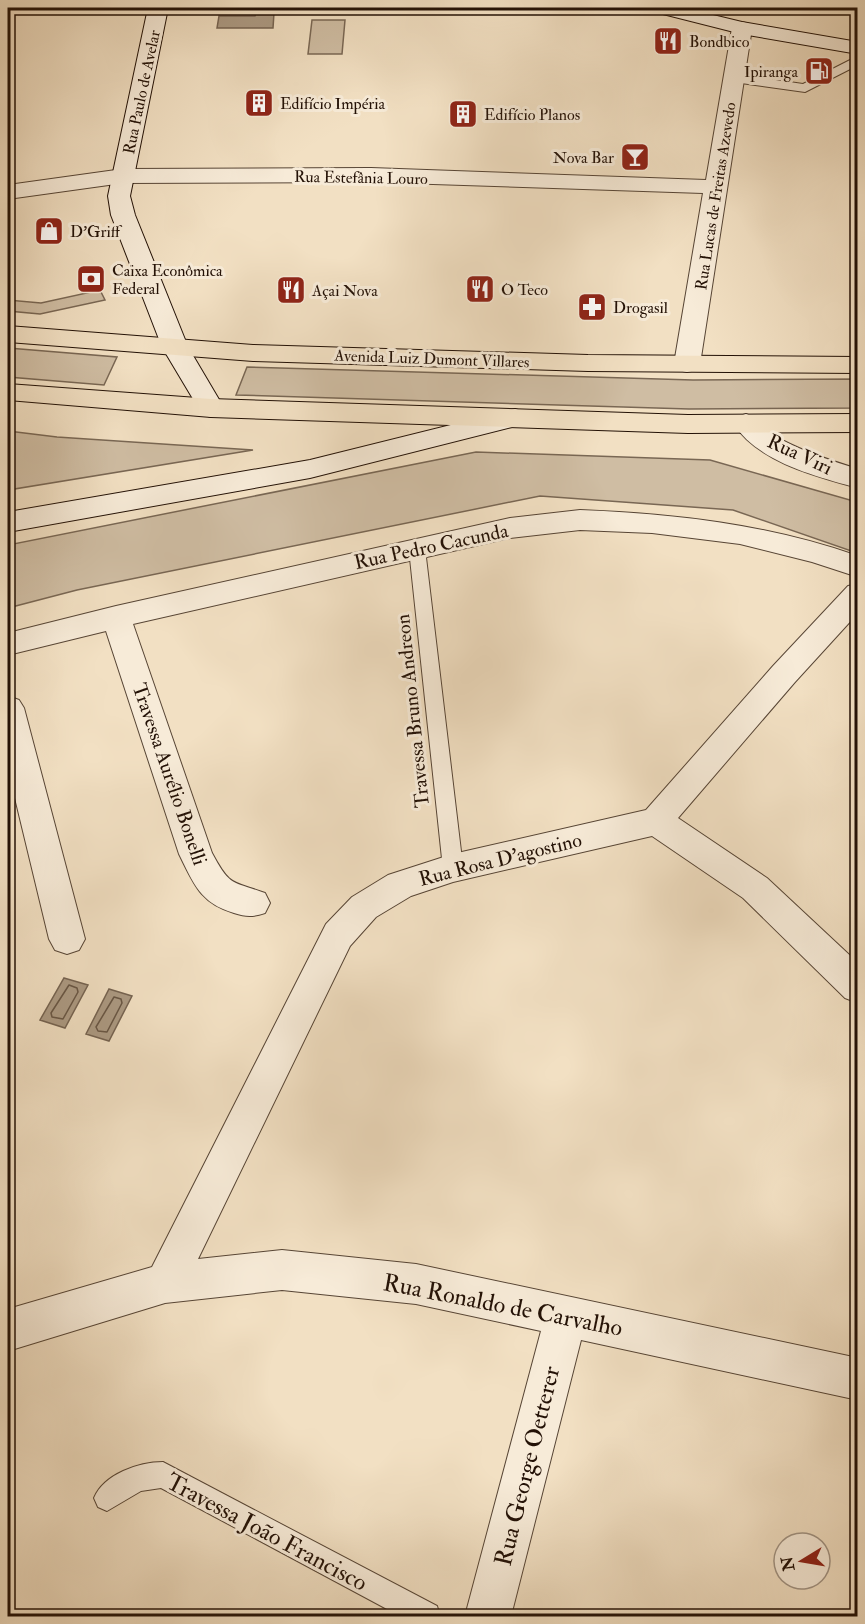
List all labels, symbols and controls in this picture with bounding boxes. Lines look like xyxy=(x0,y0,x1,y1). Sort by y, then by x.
restaurant icon: Bondbico xyxy=(652,25,684,57)
street label: Rua Paulo de Avelar xyxy=(119,28,165,156)
place label: Bondbico xyxy=(689,32,750,52)
fuel station icon: Ipiranga xyxy=(803,55,835,87)
place label: Ipiranga xyxy=(744,62,798,83)
building icon: Edifício Impéria xyxy=(243,87,275,119)
place label: Edifício Impéria xyxy=(280,94,386,115)
building icon: Edifício Planos xyxy=(447,98,479,130)
street label: Rua Lucas de Freitas Azevedo xyxy=(691,101,741,291)
place label: Edifício Planos xyxy=(484,105,580,125)
bar icon: Nova Bar xyxy=(619,141,651,173)
place label: Nova Bar xyxy=(553,148,614,168)
street label: Rua Estefânia Louro xyxy=(294,167,428,189)
shop icon: D'Griff xyxy=(33,215,65,247)
place label: D'Griff xyxy=(70,222,123,242)
place label: Caixa Econômica Federal xyxy=(112,261,223,299)
bank icon: Caixa Econômica Federal xyxy=(75,263,107,295)
restaurant icon: O Teco xyxy=(464,273,496,305)
restaurant icon: Açai Nova xyxy=(275,274,307,306)
place label: O Teco xyxy=(501,280,548,300)
place label: Açai Nova xyxy=(311,281,378,301)
pharmacy icon: Drogasil xyxy=(576,291,608,323)
place label: Drogasil xyxy=(613,298,668,318)
street label: Avenida Luiz Dumont Villares xyxy=(333,346,530,372)
street label: Rua Viri xyxy=(763,429,836,480)
street label: Rua Pedro Cacunda xyxy=(352,518,511,575)
street label: Travessa Bruno Andreon xyxy=(390,613,435,809)
street label: Travessa Aurélio Bonelli xyxy=(127,680,212,868)
street label: Rua Rosa D'agostino xyxy=(416,827,584,892)
street label: Rua Ronaldo de Carvalho xyxy=(381,1267,625,1344)
street label: Rua George Oetterer xyxy=(488,1363,567,1569)
street label: Travessa João Francisco xyxy=(161,1466,373,1599)
north arrow xyxy=(772,1531,832,1591)
text: N xyxy=(777,1554,800,1574)

